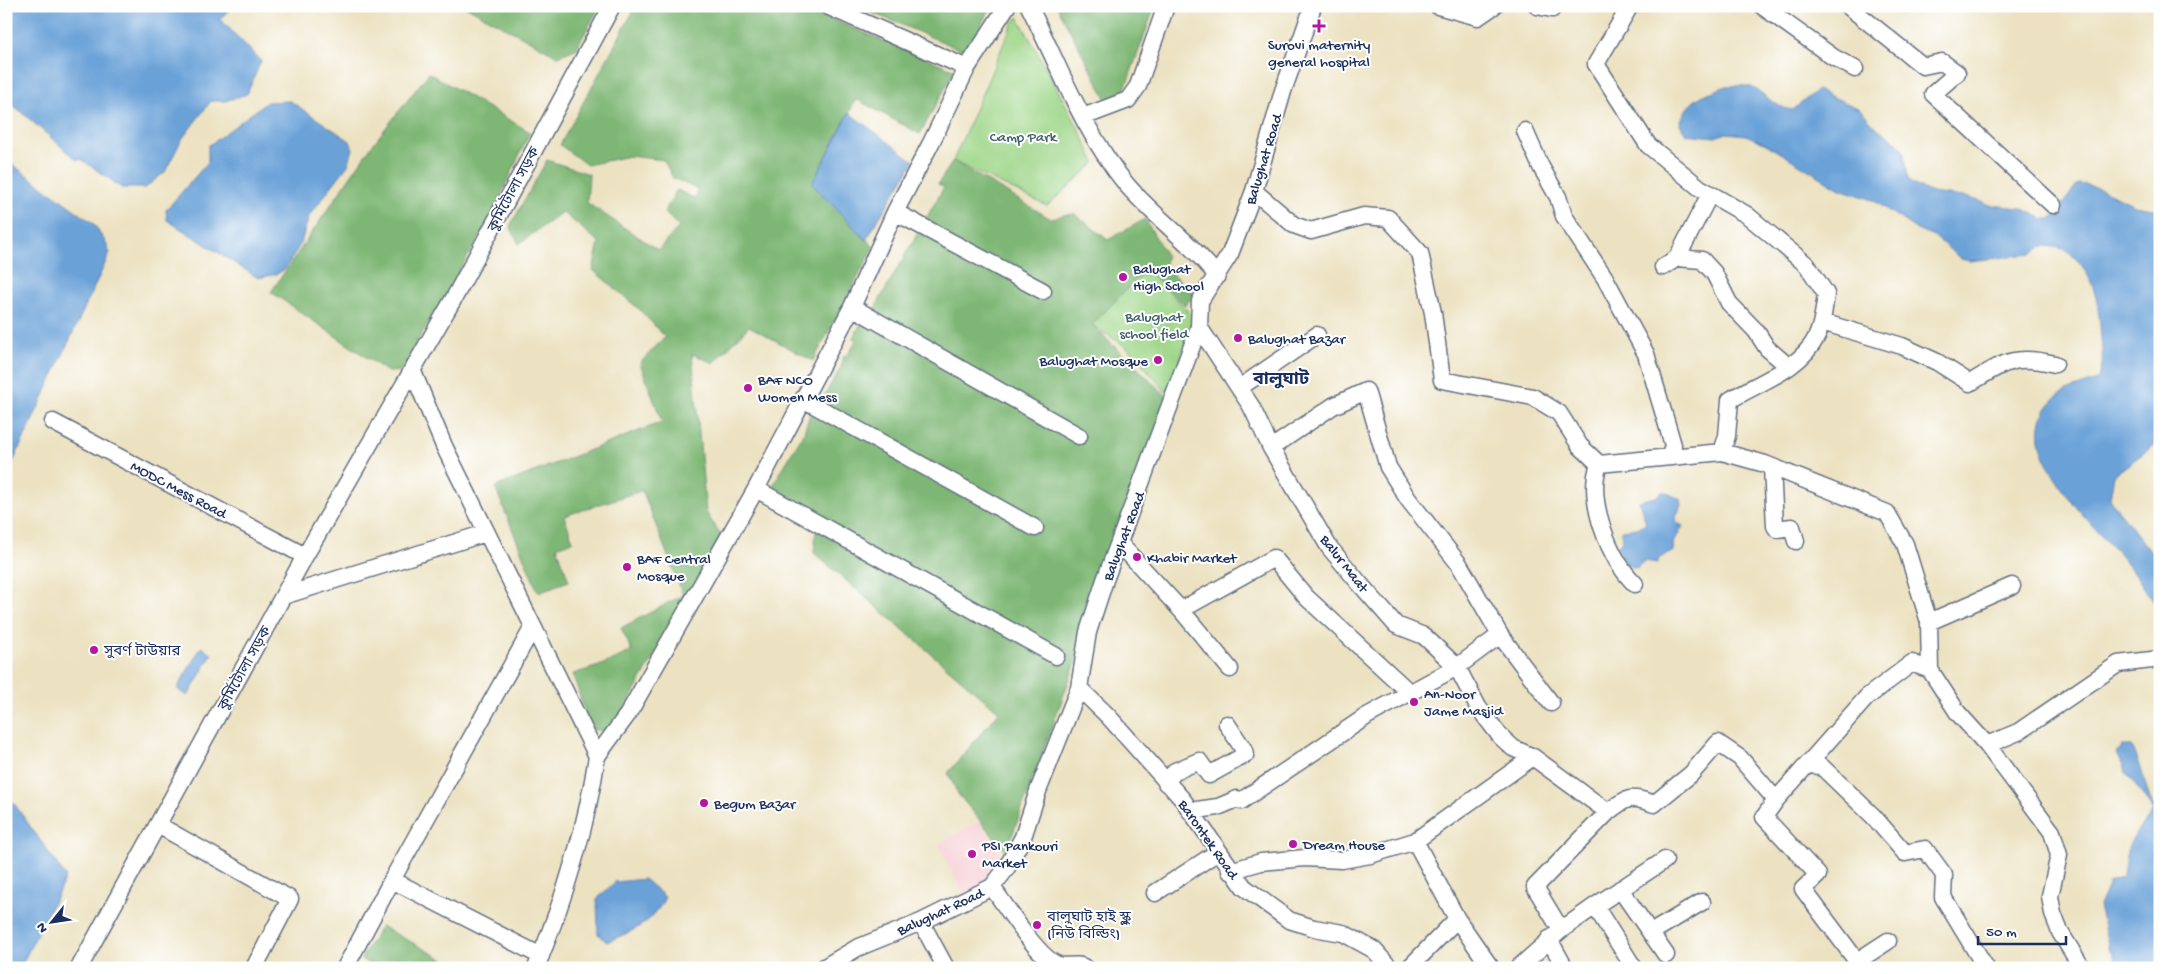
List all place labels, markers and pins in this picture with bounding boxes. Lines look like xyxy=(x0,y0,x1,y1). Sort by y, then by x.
marker: Surovi maternity general hospital xyxy=(1312,19,1326,33)
place label: Surovi maternity general hospital xyxy=(1268,37,1371,72)
place label: Balughat High School xyxy=(1132,261,1204,296)
marker: Balughat High School xyxy=(1117,271,1129,283)
place label: Balughat Bazar xyxy=(1247,331,1347,349)
marker: Balughat Bazar xyxy=(1232,332,1244,344)
place label: Balughat Mosque xyxy=(1039,353,1148,371)
marker: Balughat Mosque xyxy=(1152,354,1164,366)
place label: BAF NCO Women Mess xyxy=(757,372,837,407)
marker: BAF NCO Women Mess xyxy=(742,382,754,394)
place label: Khabir Market xyxy=(1147,550,1238,568)
place label: BAF Central Mosque xyxy=(636,551,711,586)
marker: Khabir Market xyxy=(1131,551,1143,563)
marker: BAF Central Mosque xyxy=(621,561,633,573)
place label: সুবর্ণ টাউয়ার xyxy=(103,641,181,661)
marker: সুবর্ণ টাউয়ার xyxy=(88,644,100,656)
place label: An-Noor Jame Masjid xyxy=(1424,686,1504,721)
marker: An-Noor Jame Masjid xyxy=(1408,696,1420,708)
place label: Begum Bazar xyxy=(713,796,797,814)
marker: Begum Bazar xyxy=(698,797,710,809)
place label: Dream House xyxy=(1302,837,1385,855)
place label: PSI Pankouri Market xyxy=(981,838,1058,873)
marker: Dream House xyxy=(1287,838,1299,850)
marker: PSI Pankouri Market xyxy=(966,848,978,860)
place label: বালুঘাট হাই স্কুল (নিউ বিল্ডিং) xyxy=(1046,908,1131,944)
marker: বালুঘাট হাই স্কুল (নিউ বিল্ডিং) xyxy=(1031,919,1043,931)

